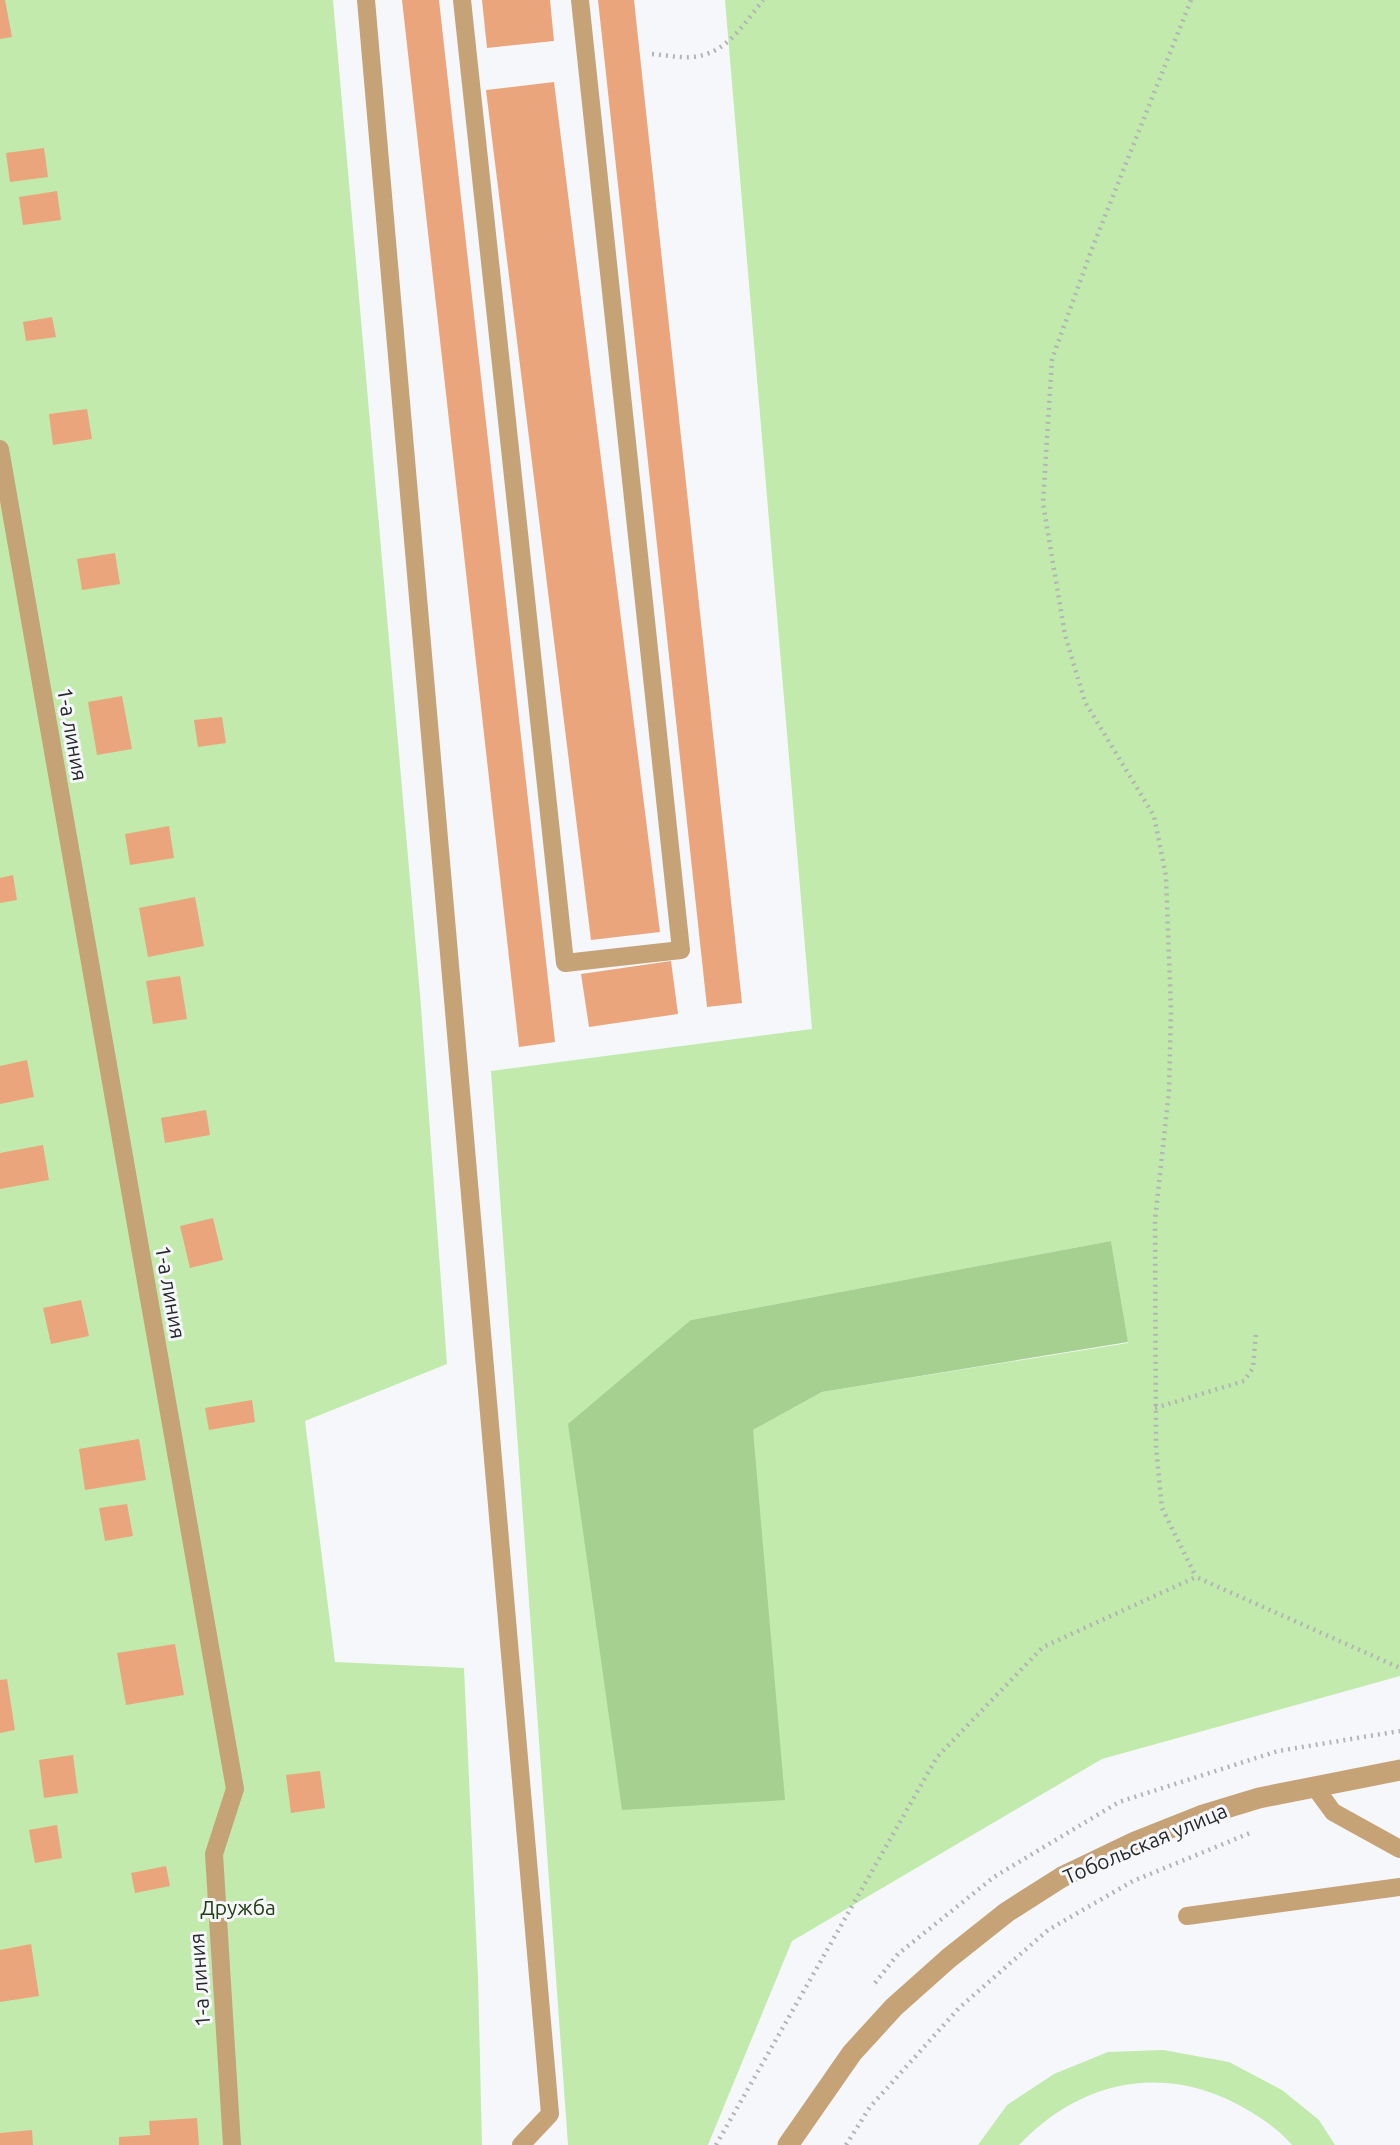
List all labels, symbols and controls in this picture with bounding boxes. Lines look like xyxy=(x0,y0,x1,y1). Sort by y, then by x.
street label: 1-а линия xyxy=(53,685,93,783)
street label: 1-а линия xyxy=(151,1243,191,1341)
street label: Тобольская улица xyxy=(1059,1798,1231,1888)
park label: Дружба xyxy=(200,1895,276,1919)
street label: 1-а линия xyxy=(184,1932,214,2028)

